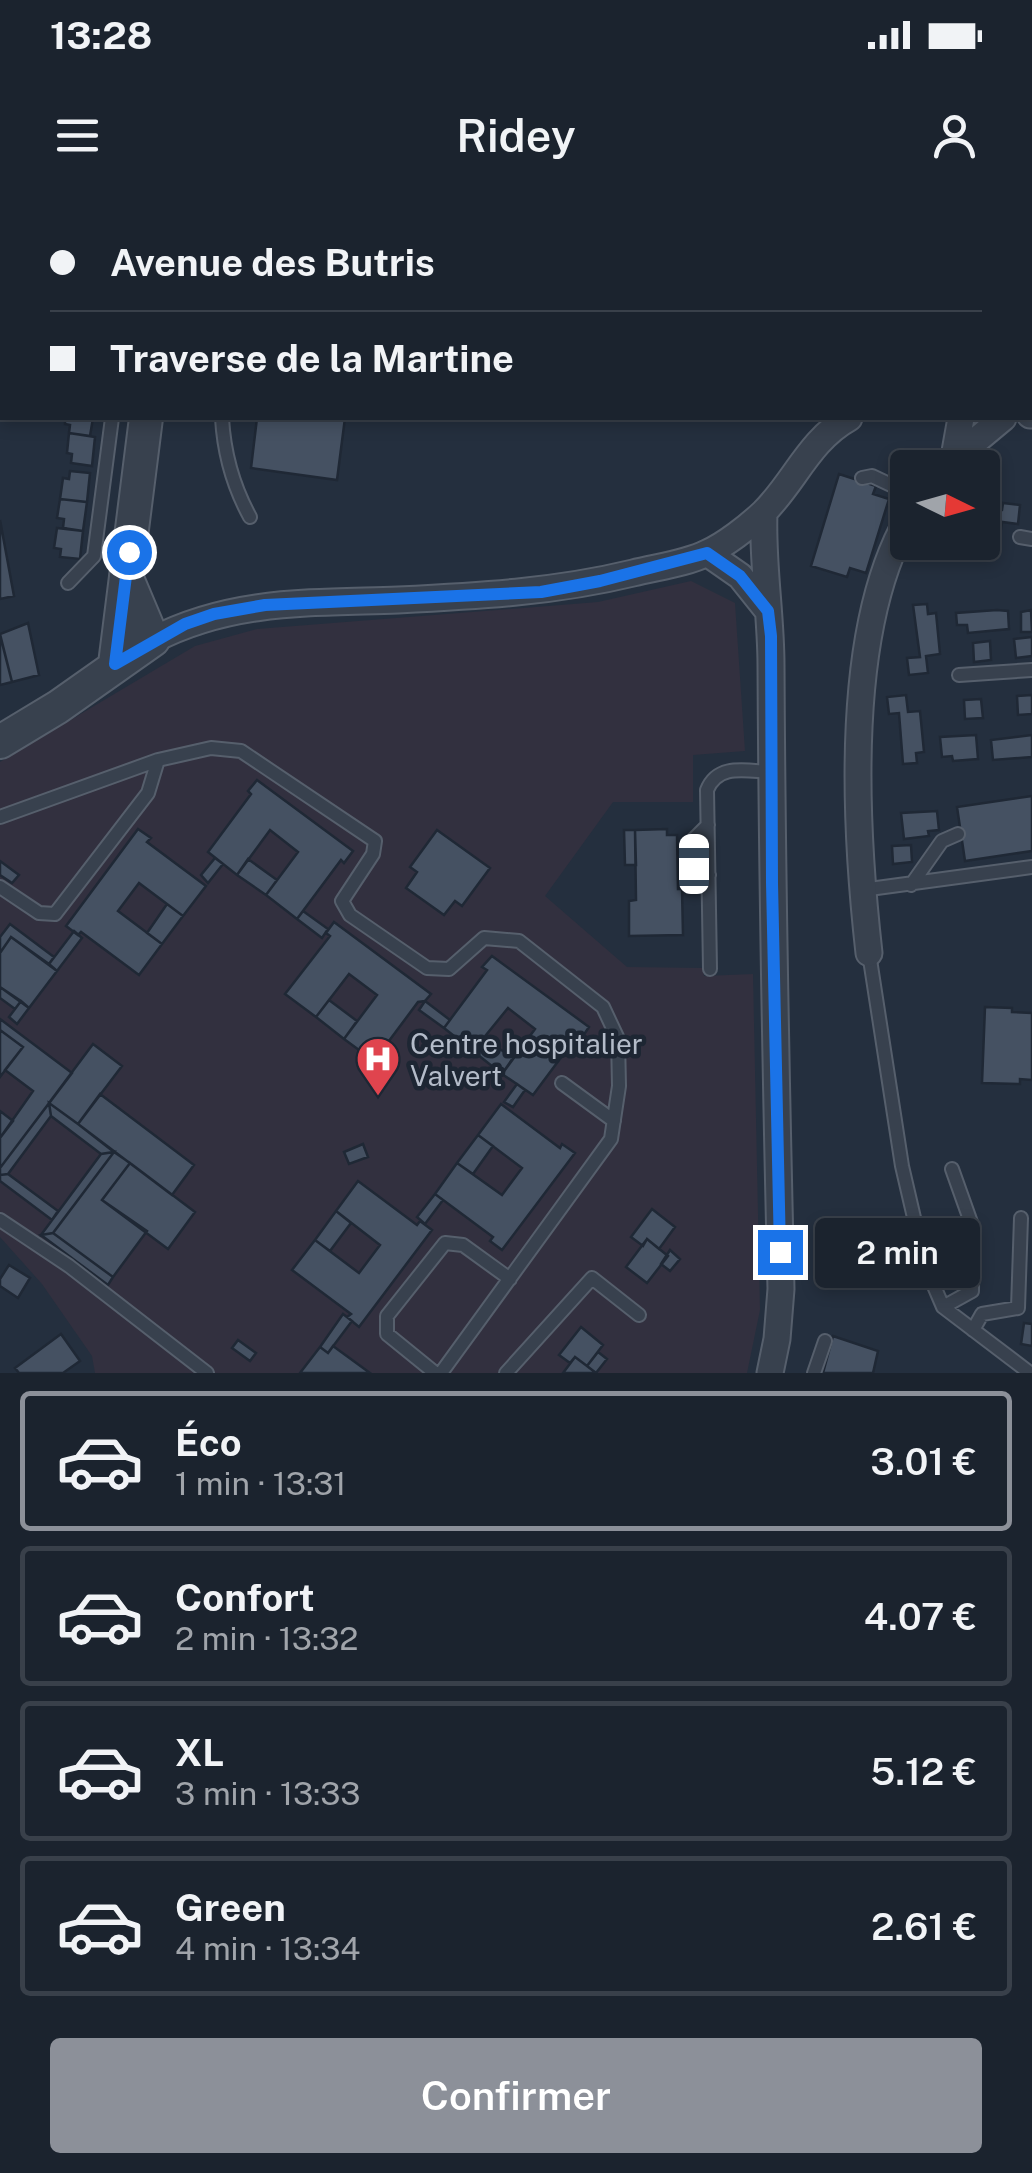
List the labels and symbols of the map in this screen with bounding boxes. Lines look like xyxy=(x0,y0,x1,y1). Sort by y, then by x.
north arrow xyxy=(890,450,1000,560)
route start xyxy=(107,530,152,575)
car xyxy=(679,834,709,894)
place label: Centre hospitalier Valvert xyxy=(410,1027,643,1092)
hospital icon: Centre hospitalier Valvert xyxy=(355,1036,401,1097)
callout: 2 min xyxy=(815,1217,980,1287)
route end xyxy=(758,1230,803,1275)

